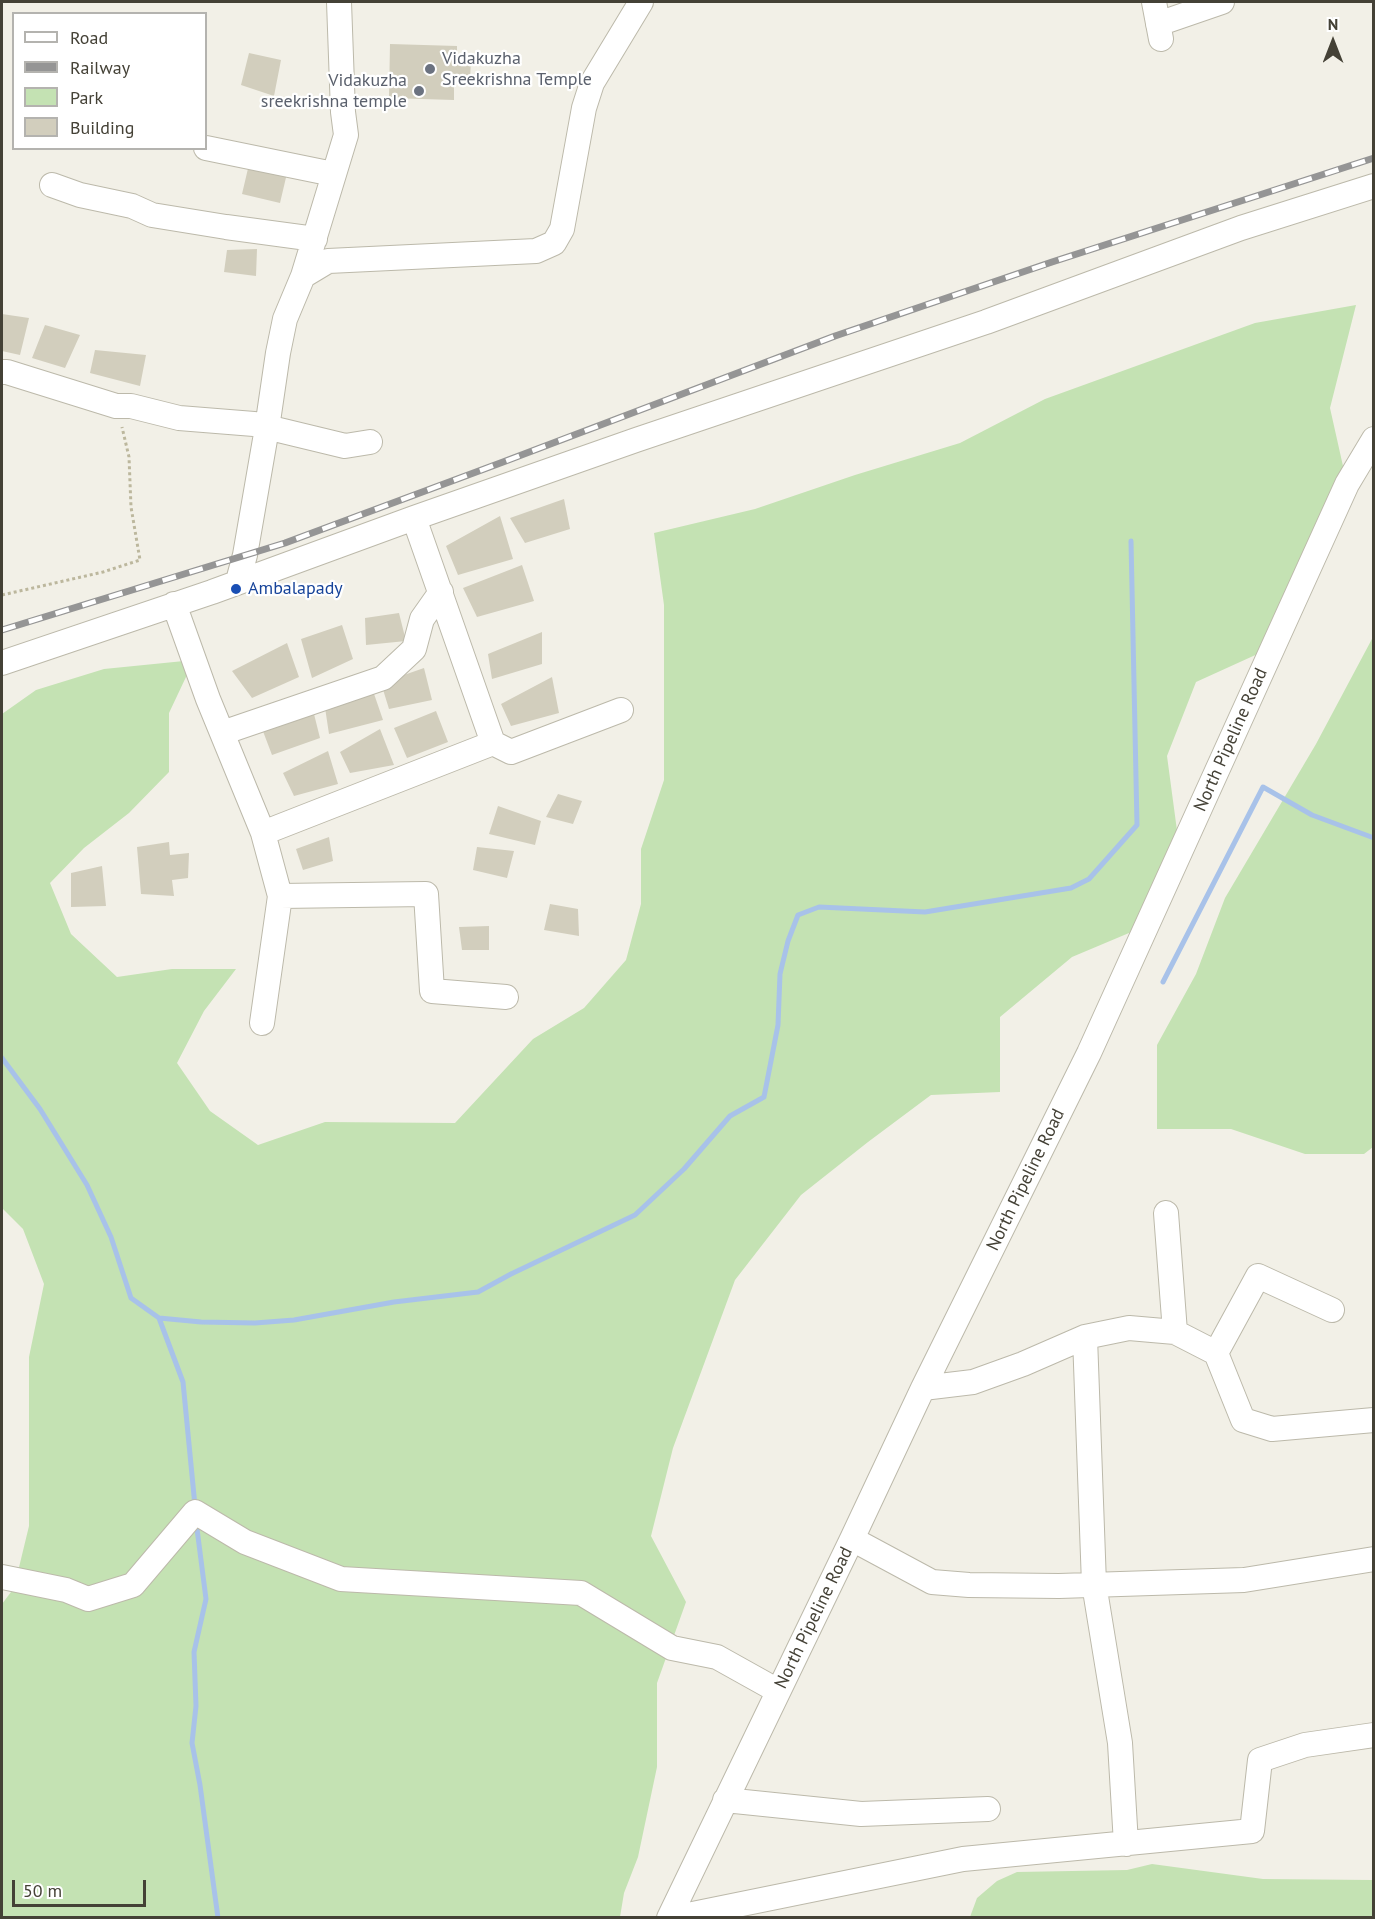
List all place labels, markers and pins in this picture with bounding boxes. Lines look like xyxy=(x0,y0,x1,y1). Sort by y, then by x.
place label: Vidakuzha Sreekrishna Temple xyxy=(442,48,592,90)
marker: Vidakuzha Sreekrishna Temple xyxy=(423,62,437,76)
place label: Vidakuzha sreekrishna temple xyxy=(261,70,407,112)
marker: Vidakuzha sreekrishna temple xyxy=(412,84,426,98)
place label: Ambalapady xyxy=(248,578,343,600)
marker: Ambalapady xyxy=(229,582,243,596)

